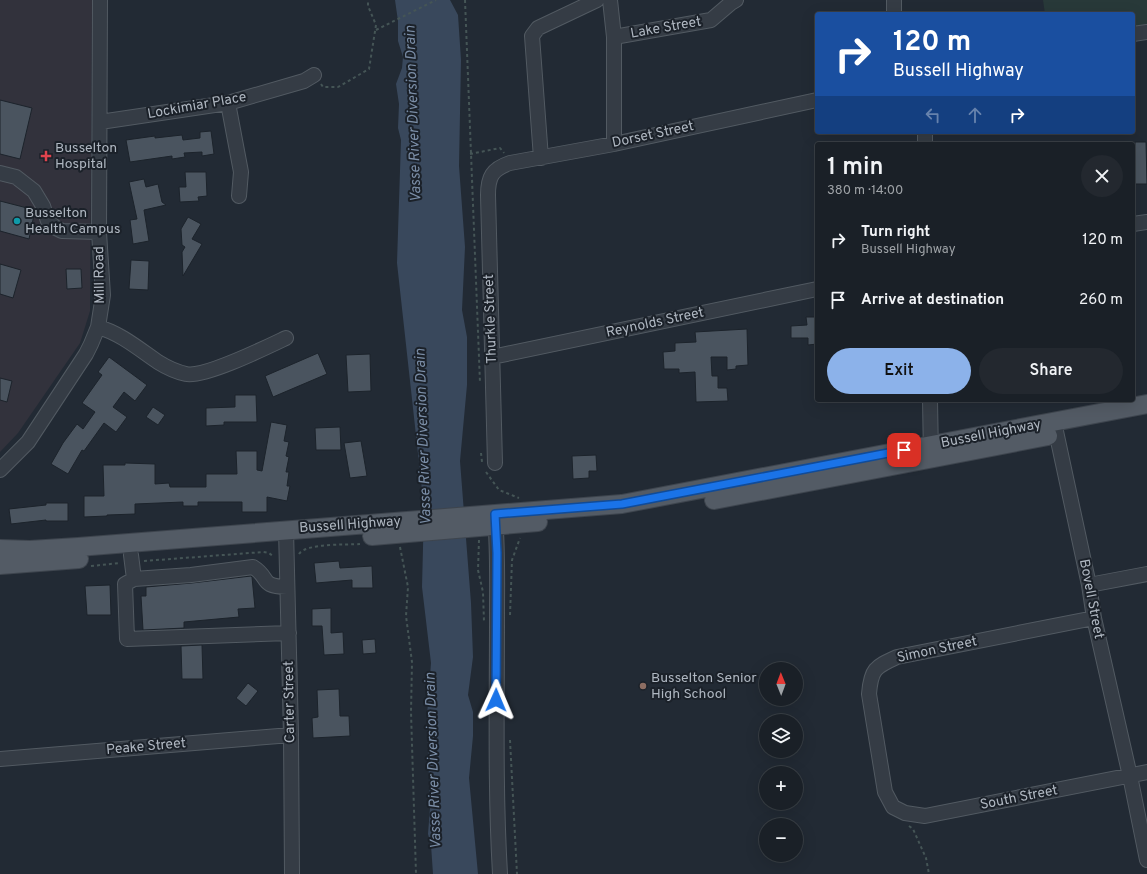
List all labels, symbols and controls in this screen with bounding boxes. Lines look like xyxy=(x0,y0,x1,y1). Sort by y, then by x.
street label: Lake Street xyxy=(629,13,703,43)
water label: Vasse River Diversion Drain xyxy=(401,25,427,203)
text: 120 m xyxy=(893,25,971,61)
icon: right xyxy=(827,28,879,80)
text: Bussell Highway xyxy=(893,60,1024,83)
street label: Lockimiar Place xyxy=(146,89,248,123)
icon: left xyxy=(922,104,944,126)
icon: ahead xyxy=(964,104,986,126)
icon: right xyxy=(1006,104,1028,126)
street label: Dorset Street xyxy=(610,118,696,152)
place label: Busselton Hospital xyxy=(55,140,117,173)
marker: Busselton Hospital xyxy=(40,150,52,162)
text: 1 min xyxy=(827,153,884,183)
button: close xyxy=(1081,155,1123,197)
text: 380 m · 14:00 xyxy=(827,183,903,199)
place label: Busselton Health Campus xyxy=(25,205,121,238)
marker: Busselton Health Campus xyxy=(12,216,22,226)
text: Turn right xyxy=(861,223,930,242)
icon: right xyxy=(827,229,849,251)
text: 120 m xyxy=(1082,231,1123,250)
text: Bussell Highway xyxy=(861,242,956,258)
street label: Mill Road xyxy=(91,246,109,304)
street label: Thurkle Street xyxy=(481,274,501,364)
icon: arrive xyxy=(827,289,849,311)
text: Arrive at destination xyxy=(861,291,1004,310)
text: 260 m xyxy=(1079,291,1123,310)
street label: Reynolds Street xyxy=(605,304,705,342)
water label: Vasse River Diversion Drain xyxy=(411,348,437,526)
button: Exit xyxy=(827,348,971,394)
button: Share xyxy=(979,348,1123,394)
street label: Bussell Highway xyxy=(939,416,1043,452)
pin xyxy=(887,433,921,467)
icon: arrive xyxy=(893,439,915,461)
street label: Bussell Highway xyxy=(299,513,401,537)
street label: Bovell Street xyxy=(1075,558,1107,640)
street label: Simon Street xyxy=(895,633,979,667)
street label: Carter Street xyxy=(281,661,299,743)
north arrow xyxy=(759,662,803,706)
map controls xyxy=(759,662,803,862)
place label: Busselton Senior High School xyxy=(651,670,757,703)
water label: Vasse River Diversion Drain xyxy=(421,672,447,850)
position arrow xyxy=(475,679,517,721)
marker: Busselton Senior High School xyxy=(638,681,648,691)
button: layers xyxy=(759,714,803,758)
street label: Peake Street xyxy=(105,735,187,759)
button: + xyxy=(759,766,803,810)
street label: South Street xyxy=(979,782,1059,814)
button: − xyxy=(759,818,803,862)

